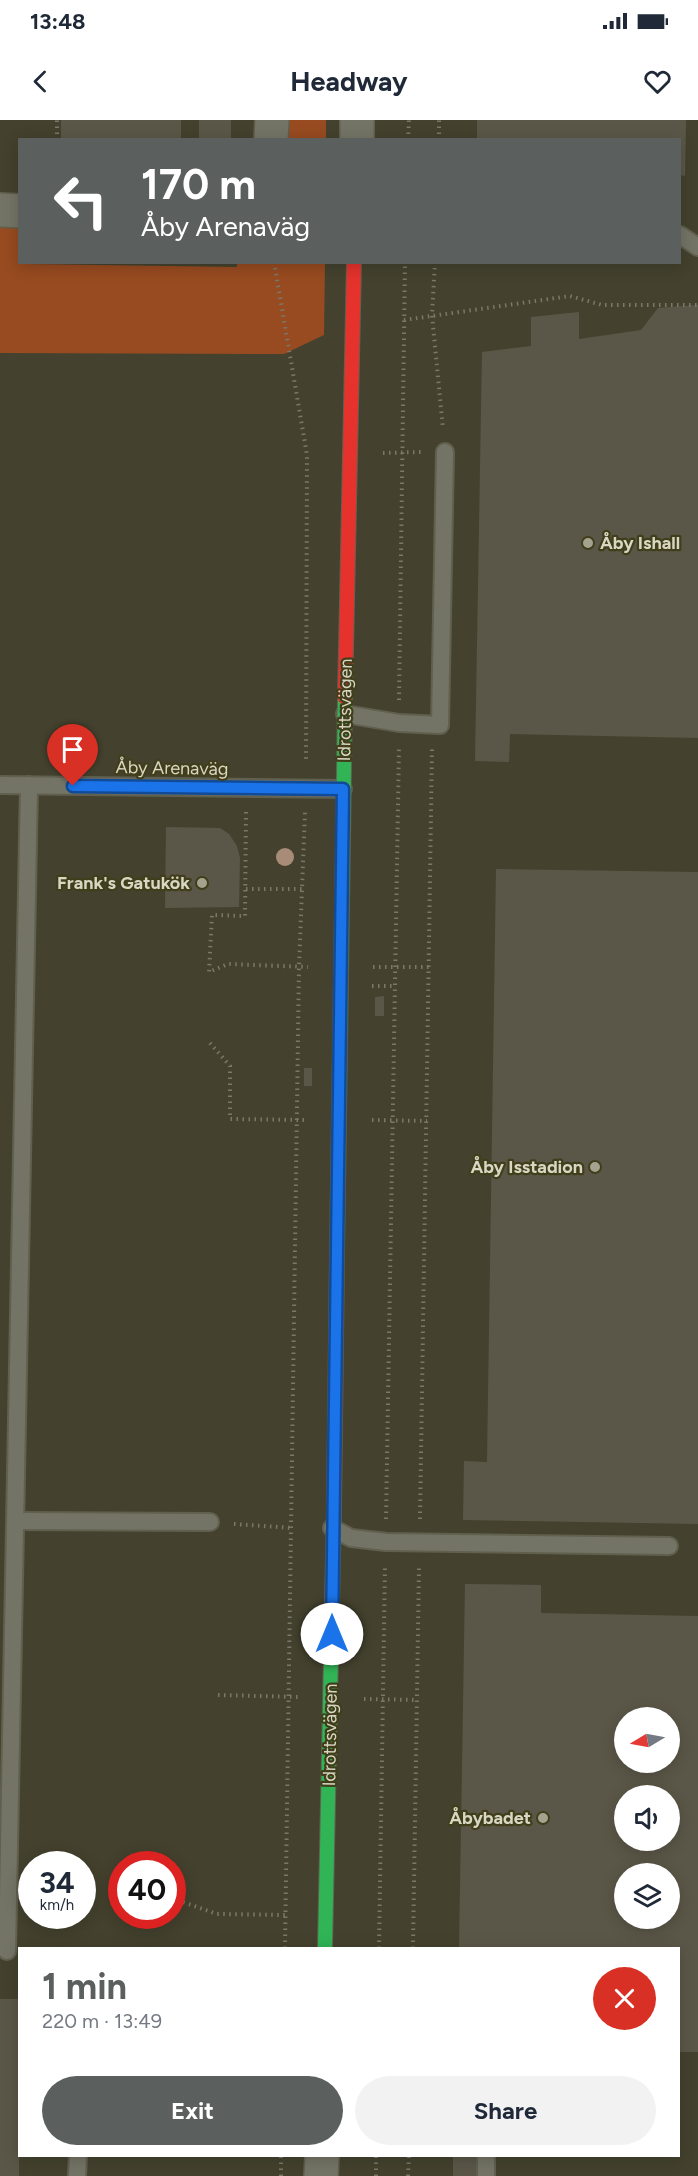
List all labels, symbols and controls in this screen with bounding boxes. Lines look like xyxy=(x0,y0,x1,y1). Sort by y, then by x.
text: 13:48 xyxy=(30,8,86,35)
icon: back xyxy=(24,65,57,98)
text: Headway xyxy=(290,65,408,98)
icon: heart xyxy=(641,65,674,98)
text: 170 m xyxy=(141,159,256,210)
icon: left xyxy=(42,162,120,240)
text: Åby Arenaväg xyxy=(141,210,310,243)
place label: Åby Ishall xyxy=(600,531,680,554)
marker: Åby Ishall xyxy=(581,536,595,550)
street label: Idrottsvägen xyxy=(333,658,357,762)
pin xyxy=(47,724,98,786)
icon: arrive xyxy=(56,733,89,766)
street label: Åby Arenaväg xyxy=(115,756,229,780)
place label: Frank's Gatukök xyxy=(57,872,190,894)
marker: Frank's Gatukök xyxy=(195,876,209,890)
place label: Åby Isstadion xyxy=(470,1155,583,1178)
marker: Åby Isstadion xyxy=(588,1160,602,1174)
position arrow xyxy=(300,1602,364,1666)
street label: Idrottsvägen xyxy=(318,1683,342,1787)
north arrow xyxy=(614,1707,680,1773)
map controls xyxy=(614,1707,680,1929)
button: sound xyxy=(614,1785,680,1851)
place label: Åbybadet xyxy=(449,1806,531,1829)
marker: Åbybadet xyxy=(536,1811,550,1825)
speed limit sign: 40 xyxy=(108,1851,186,1929)
button: layers xyxy=(614,1863,680,1929)
text: 34 xyxy=(39,1864,75,1901)
text: km/h xyxy=(40,1896,74,1914)
text: 1 min xyxy=(42,1965,127,2008)
button: close xyxy=(593,1967,656,2030)
text: 220 m · 13:49 xyxy=(42,2009,162,2033)
button: Exit xyxy=(42,2076,343,2145)
button: Share xyxy=(355,2076,656,2145)

